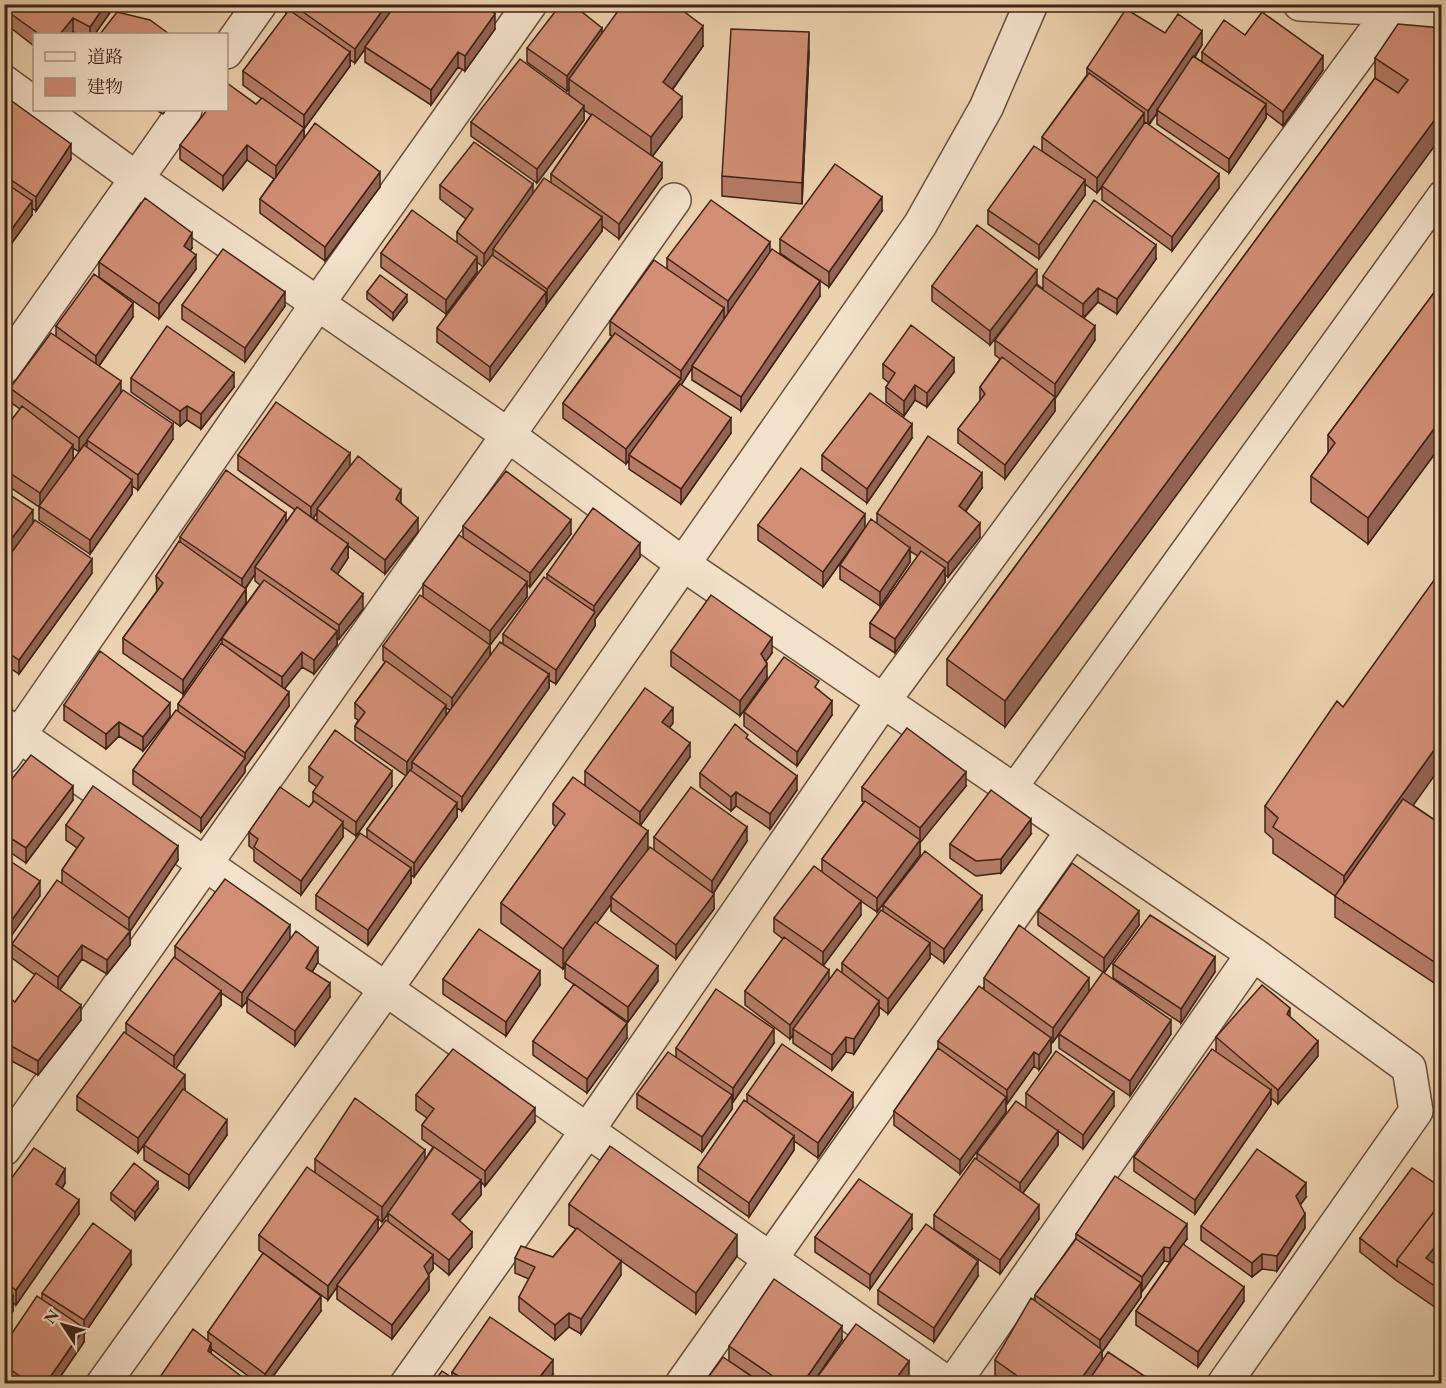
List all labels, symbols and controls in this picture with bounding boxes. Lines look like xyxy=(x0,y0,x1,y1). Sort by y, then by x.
legend xyxy=(33,33,228,111)
text: 道路 xyxy=(87,45,123,68)
text: 建物 xyxy=(87,75,123,98)
north arrow xyxy=(33,1295,93,1355)
text: N xyxy=(39,1305,64,1328)

